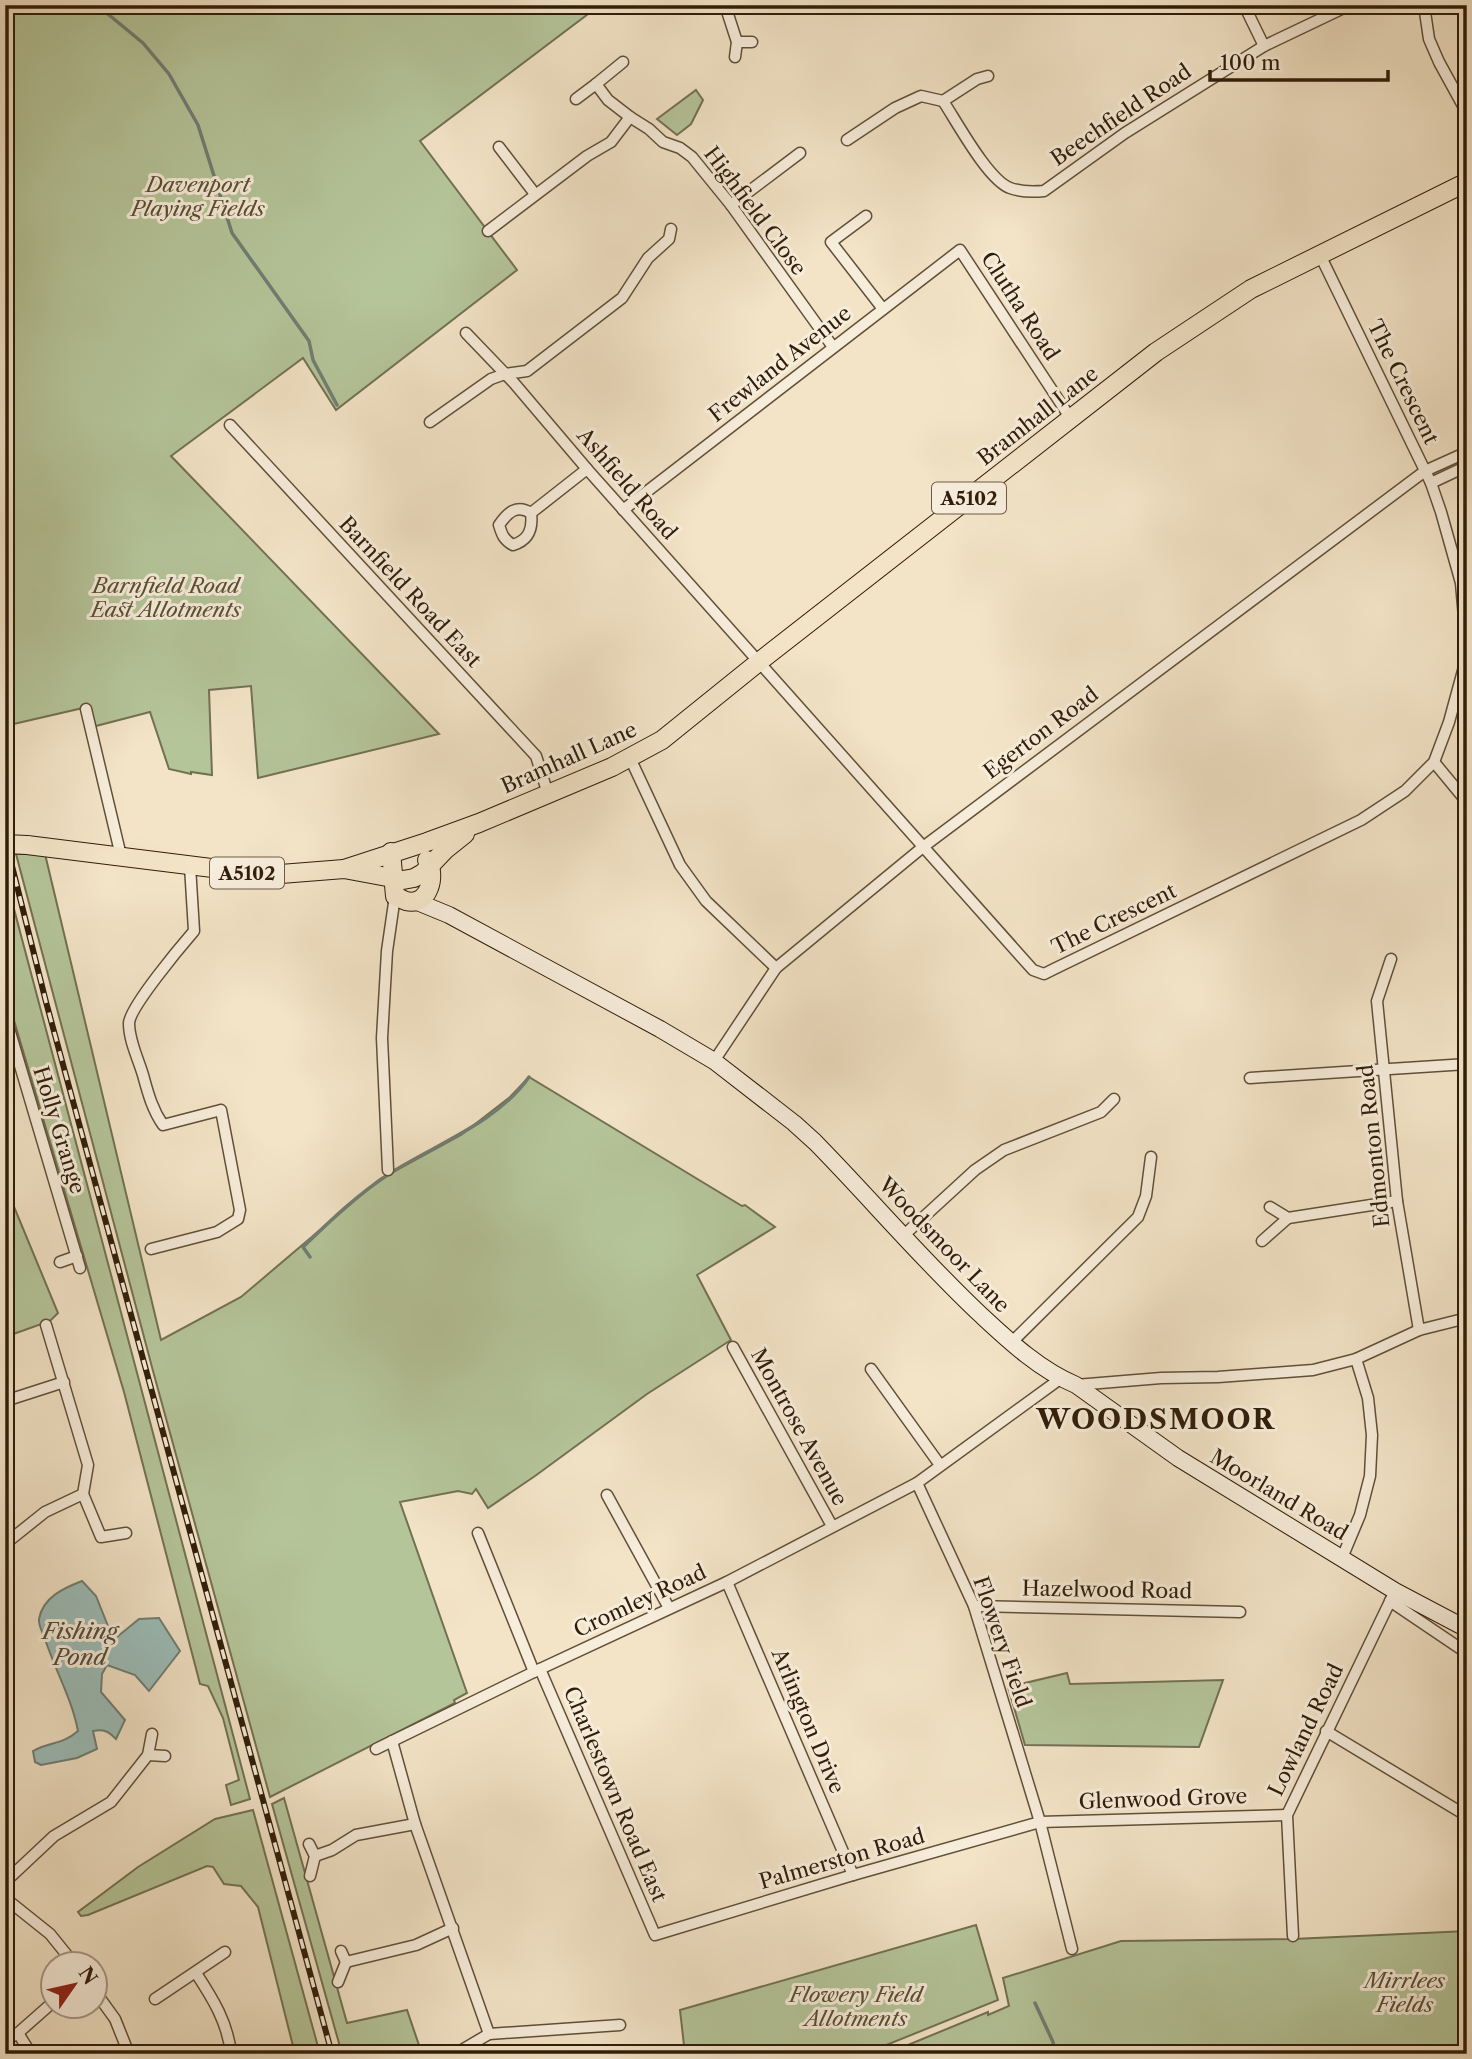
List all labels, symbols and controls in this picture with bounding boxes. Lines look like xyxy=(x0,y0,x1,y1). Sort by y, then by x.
scale bar xyxy=(1210,38,1388,82)
text: 100 m xyxy=(1220,50,1281,75)
street label: Beechfield Road xyxy=(1046,58,1196,171)
street label: Highfield Close xyxy=(699,142,812,280)
park label: Davenport Playing Fields xyxy=(129,172,266,221)
street label: Clutha Road xyxy=(976,247,1065,365)
street label: Frewland Avenue xyxy=(704,300,856,427)
street label: The Crescent xyxy=(1363,316,1445,449)
street label: Bramhall Lane xyxy=(972,361,1103,470)
street label: Ashfield Road xyxy=(572,422,683,545)
road number: A5102 xyxy=(932,482,1006,513)
street label: Barnfield Road East xyxy=(334,511,487,673)
park label: Barnfield Road East Allotments xyxy=(89,573,242,622)
street label: Egerton Road xyxy=(979,681,1103,784)
street label: Bramhall Lane xyxy=(497,716,641,799)
road number: A5102 xyxy=(210,858,284,888)
street label: The Crescent xyxy=(1048,877,1181,959)
street label: Holly Grange xyxy=(28,1063,91,1197)
street label: Edmonton Road xyxy=(1352,1063,1394,1229)
street label: Woodsmoor Lane xyxy=(873,1171,1015,1317)
street label: Montrose Avenue xyxy=(746,1344,853,1510)
district label: WOODSMOOR xyxy=(1035,1402,1276,1436)
street label: Moorland Road xyxy=(1206,1444,1353,1546)
street label: Cromley Road xyxy=(570,1559,710,1642)
street label: Flowery Field xyxy=(968,1573,1037,1711)
street label: Hazelwood Road xyxy=(1022,1576,1193,1603)
water label: Fishing Pond xyxy=(40,1617,120,1671)
street label: Arlington Drive xyxy=(766,1644,850,1797)
street label: Lowland Road xyxy=(1263,1659,1348,1800)
street label: Charlestown Road East xyxy=(559,1682,672,1906)
street label: Glenwood Grove xyxy=(1078,1783,1248,1814)
street label: Palmerston Road xyxy=(756,1823,928,1894)
north arrow xyxy=(38,1951,108,2021)
text: N xyxy=(74,1962,102,1989)
park label: Mirrlees Fields xyxy=(1362,1968,1446,2017)
park label: Flowery Field Allotments xyxy=(787,1982,925,2031)

